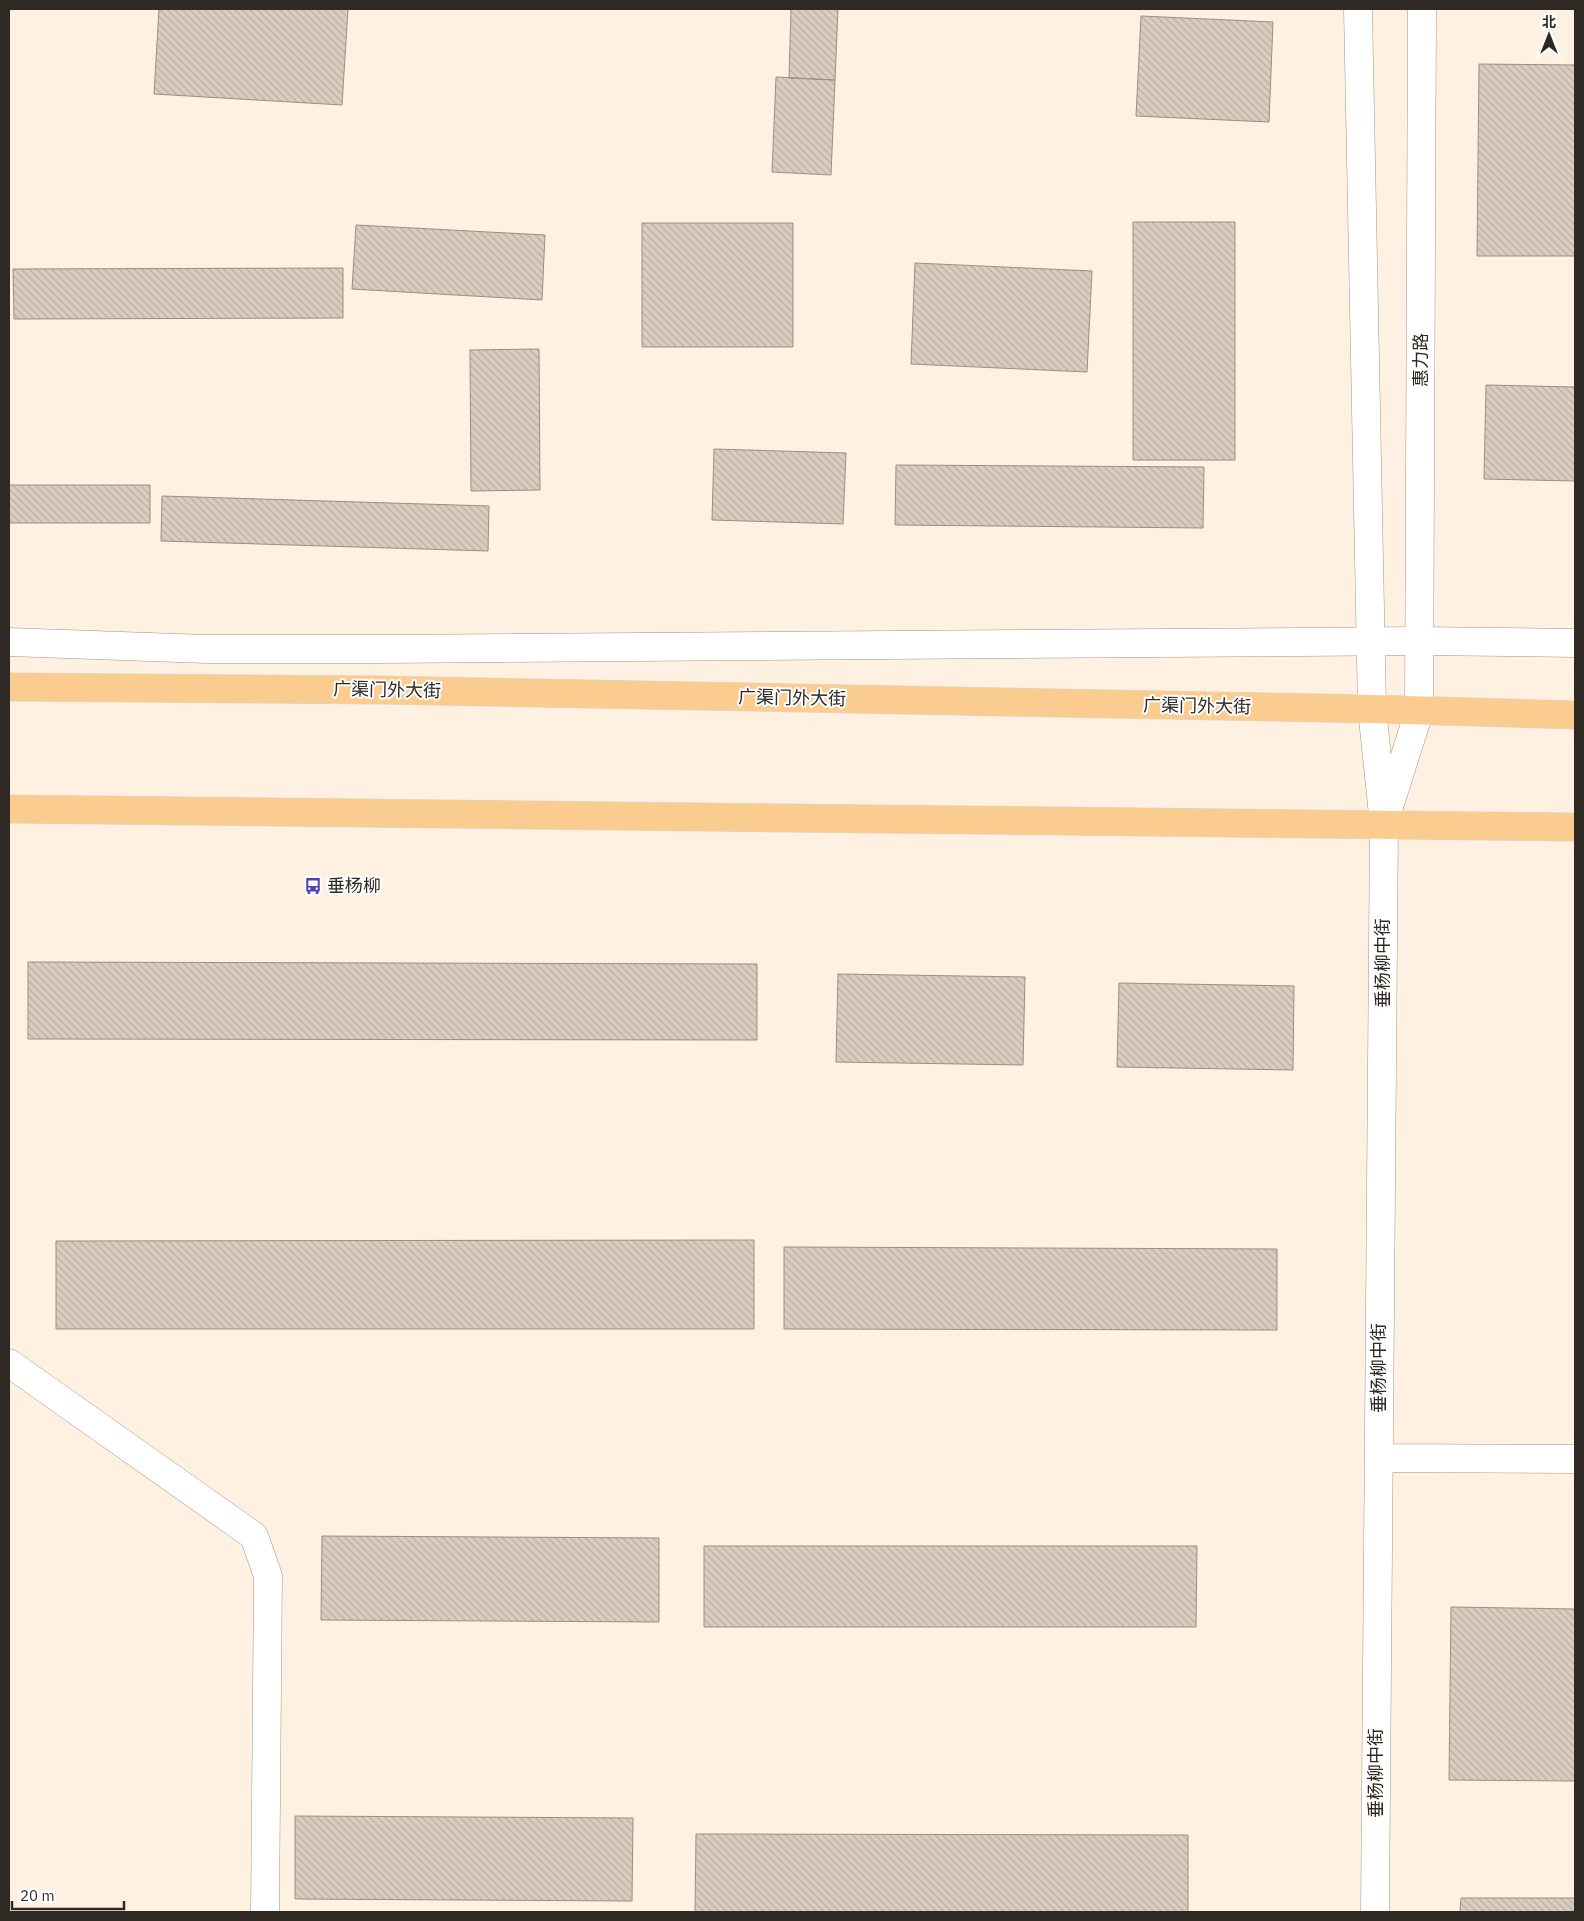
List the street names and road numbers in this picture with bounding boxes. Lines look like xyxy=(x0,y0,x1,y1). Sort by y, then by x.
street label: 惠力路 xyxy=(1409,333,1432,387)
street label: 广渠门外大街 xyxy=(333,677,441,702)
street label: 广渠门外大街 xyxy=(738,685,846,710)
street label: 广渠门外大街 xyxy=(1143,693,1251,718)
street label: 垂杨柳中街 xyxy=(1371,918,1394,1008)
street label: 垂杨柳中街 xyxy=(1367,1323,1390,1413)
street label: 垂杨柳中街 xyxy=(1364,1728,1387,1818)

